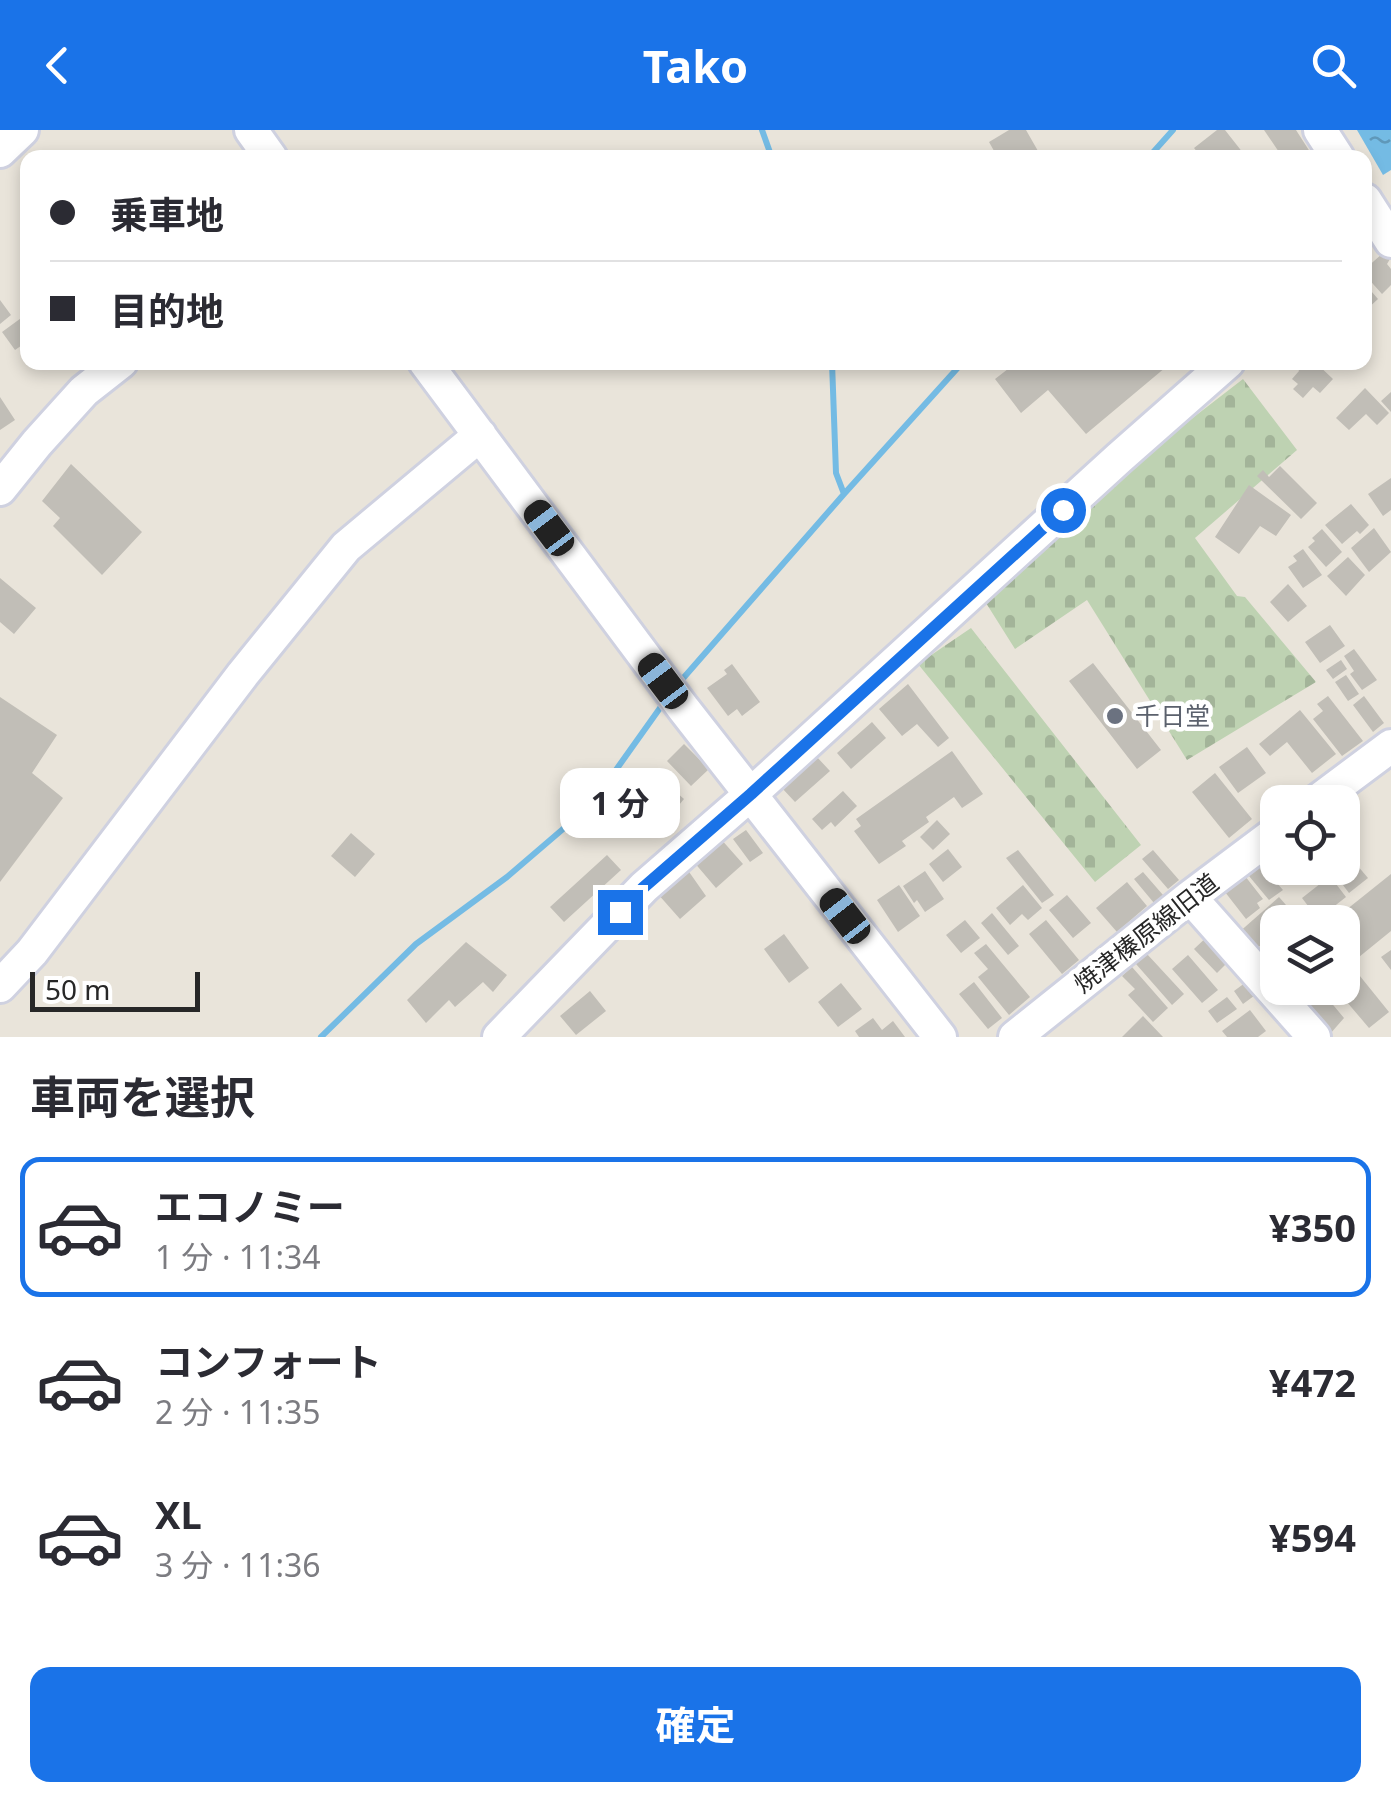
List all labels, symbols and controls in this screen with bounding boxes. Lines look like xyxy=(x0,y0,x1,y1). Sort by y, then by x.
text: Tako xyxy=(643,35,748,96)
icon: back xyxy=(30,38,85,93)
icon: search xyxy=(1306,38,1361,93)
text: 乗車地 xyxy=(110,188,224,240)
text: 目的地 xyxy=(110,284,224,336)
route start xyxy=(1041,488,1086,533)
car xyxy=(519,495,579,561)
car xyxy=(633,648,693,714)
place label: 千日堂 xyxy=(1135,698,1210,732)
marker: 千日堂 xyxy=(1104,705,1126,727)
callout: 1 分 xyxy=(560,767,680,837)
text: 1 分 xyxy=(591,781,649,824)
map controls xyxy=(1260,785,1360,1005)
button: locate xyxy=(1260,785,1360,885)
street label: 焼津榛原線旧道 xyxy=(1066,865,1225,999)
car xyxy=(815,883,875,949)
route end xyxy=(598,890,643,935)
button: layers xyxy=(1260,905,1360,1005)
scale bar xyxy=(30,967,200,1011)
text: 50 m xyxy=(45,970,111,1008)
text: 車両を選択 xyxy=(30,1066,255,1127)
text: エコノミー xyxy=(155,1180,345,1232)
icon: car xyxy=(35,1182,125,1272)
text: ¥350 xyxy=(1269,1201,1356,1253)
text: 1 分 · 11:34 xyxy=(155,1235,321,1278)
text: コンフォート xyxy=(155,1335,382,1387)
icon: car xyxy=(35,1337,125,1427)
text: ¥472 xyxy=(1269,1356,1356,1408)
text: 2 分 · 11:35 xyxy=(155,1390,321,1433)
text: XL xyxy=(155,1488,202,1540)
icon: car xyxy=(35,1492,125,1582)
text: ¥594 xyxy=(1269,1511,1356,1563)
text: 3 分 · 11:36 xyxy=(155,1543,321,1586)
button: 確定 xyxy=(30,1667,1361,1782)

